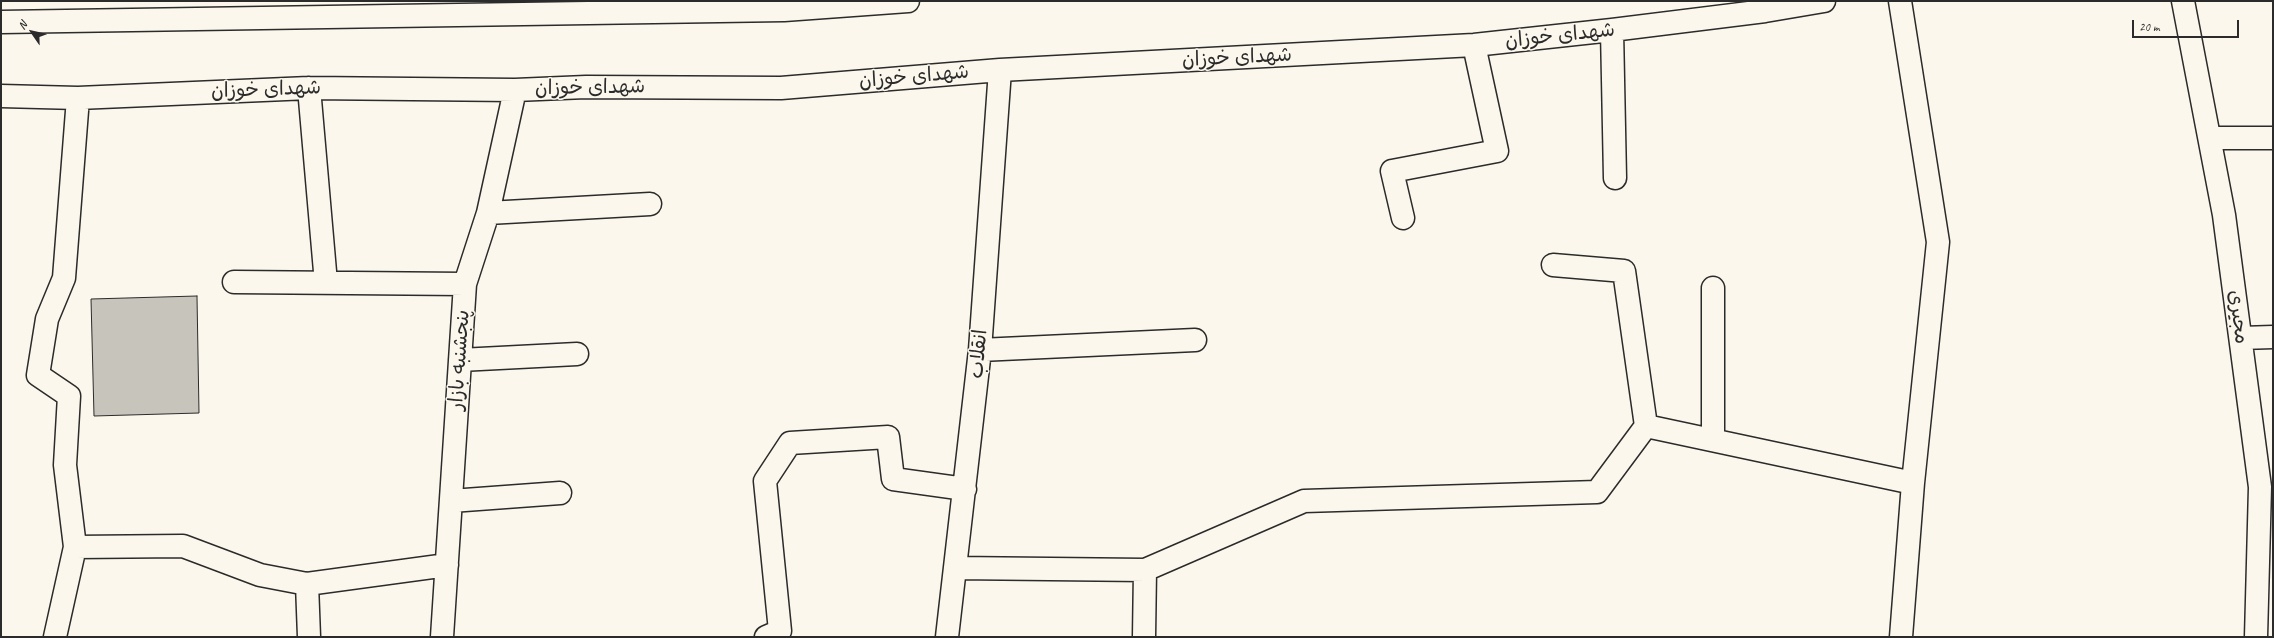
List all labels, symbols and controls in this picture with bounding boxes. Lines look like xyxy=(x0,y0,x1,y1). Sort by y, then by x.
north arrow xyxy=(12,12,52,52)
scale bar xyxy=(2134,12,2241,38)
street label: شهدای خوزان xyxy=(1504,18,1616,54)
text: N xyxy=(14,19,30,32)
text: 20 m xyxy=(2139,19,2159,35)
street label: شهدای خوزان xyxy=(1181,43,1293,73)
street label: شهدای خوزان xyxy=(858,60,970,94)
street label: شهدای خوزان xyxy=(535,75,645,101)
street label: شهدای خوزان xyxy=(211,76,321,104)
street label: مجیری xyxy=(2223,289,2253,345)
street label: پنجشنبه بازار xyxy=(445,309,475,411)
street label: انقلاب xyxy=(965,328,993,380)

